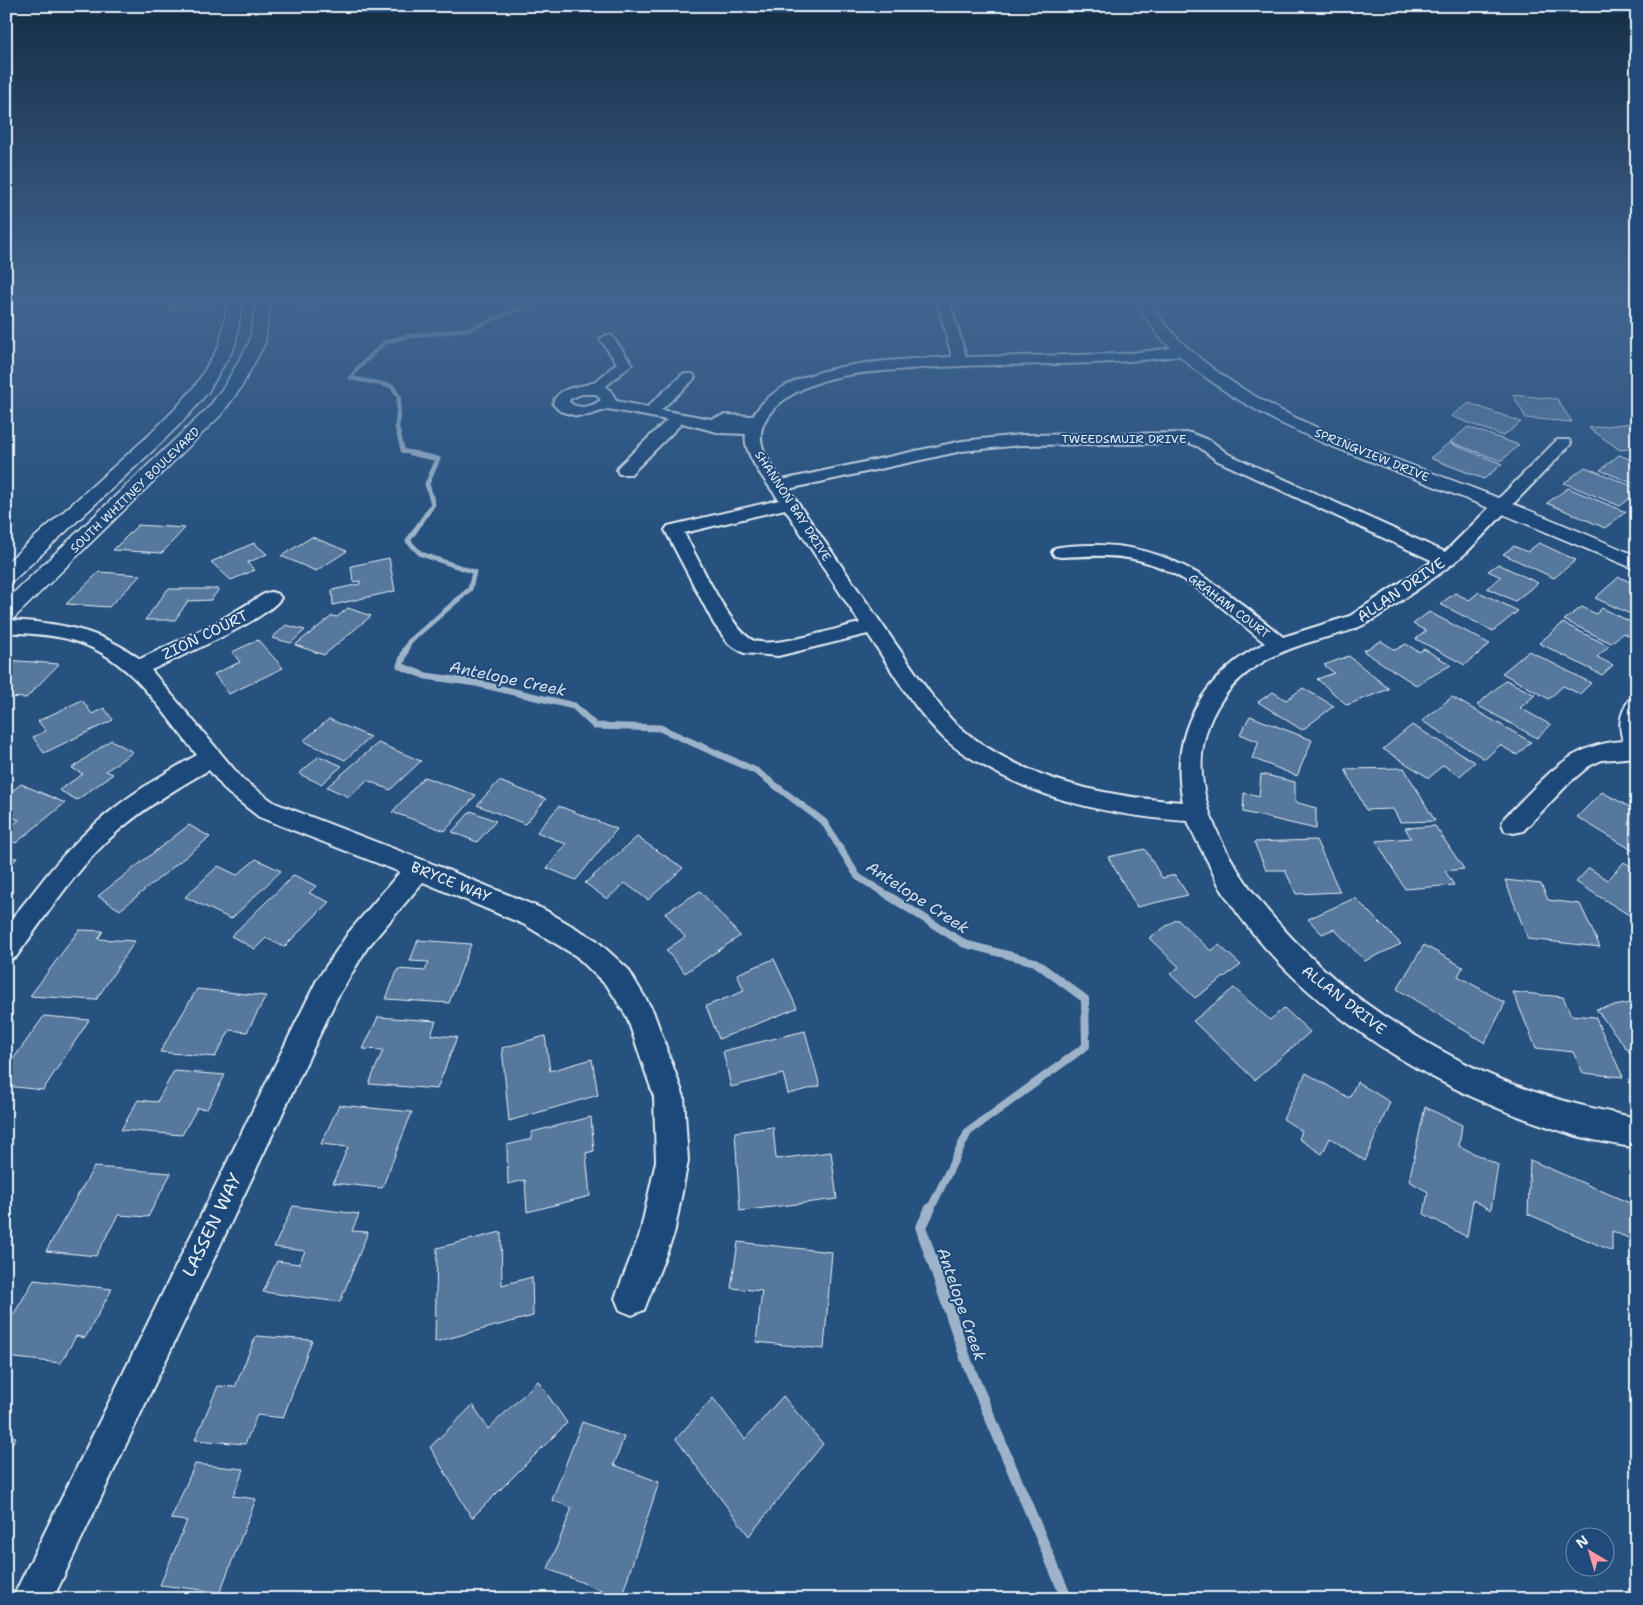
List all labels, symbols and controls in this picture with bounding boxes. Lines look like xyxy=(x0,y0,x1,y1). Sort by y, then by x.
street label: SOUTH WHITNEY BOULEVARD xyxy=(67,424,203,556)
street label: SPRINGVIEW DRIVE xyxy=(1312,425,1432,485)
street label: TWEEDSMUIR DRIVE xyxy=(1062,431,1186,447)
street label: SHANNON BAY DRIVE xyxy=(751,448,835,564)
street label: ALLAN DRIVE xyxy=(1353,553,1449,627)
street label: GRAHAM COURT xyxy=(1185,570,1273,642)
street label: ZION COURT xyxy=(159,606,251,664)
water label: Antelope Creek xyxy=(448,656,568,701)
water label: Antelope Creek xyxy=(862,856,973,939)
street label: BRYCE WAY xyxy=(408,857,494,907)
street label: ALLAN DRIVE xyxy=(1298,961,1390,1039)
street label: LASSEN WAY xyxy=(177,1169,247,1281)
water label: Antelope Creek xyxy=(932,1245,991,1364)
north arrow xyxy=(1566,1528,1616,1578)
text: N xyxy=(1572,1531,1592,1552)

